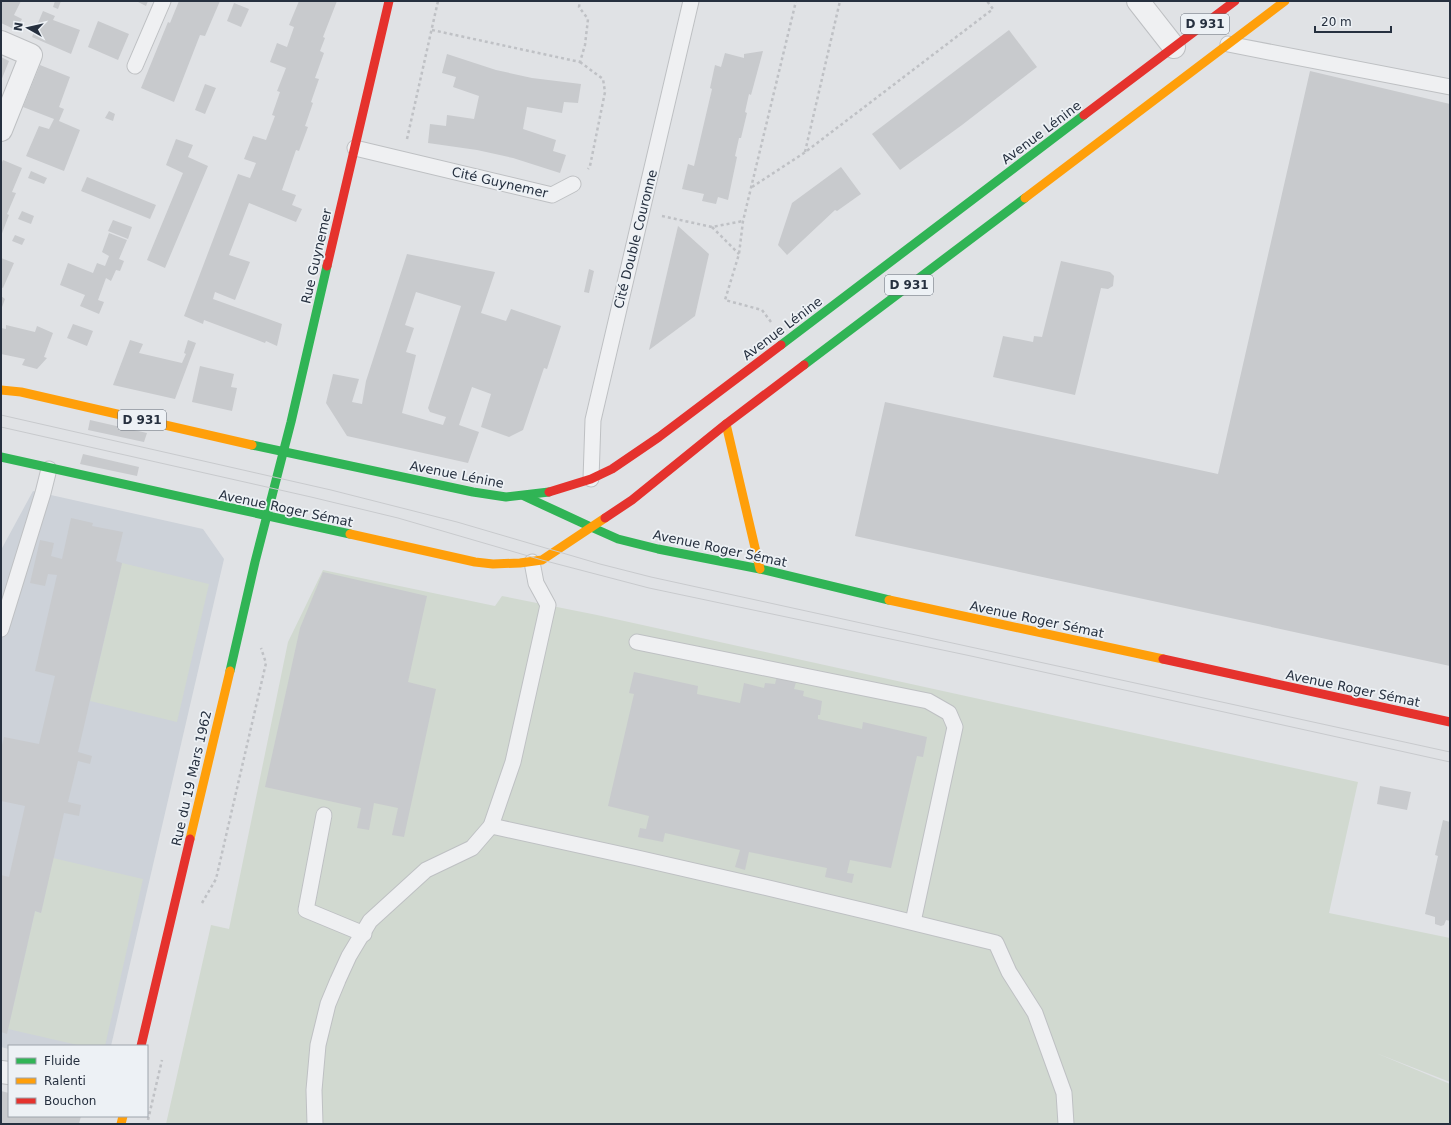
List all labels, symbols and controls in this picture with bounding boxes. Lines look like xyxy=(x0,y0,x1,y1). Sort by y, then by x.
north arrow xyxy=(8,8,48,48)
scale bar xyxy=(1315,8,1391,34)
road number: D 931 xyxy=(1181,14,1229,34)
text: 20 m xyxy=(1321,15,1352,29)
text: N xyxy=(12,21,26,32)
street label: Avenue Lénine xyxy=(999,98,1084,167)
street label: Cité Guynemer xyxy=(450,164,550,201)
street label: Cité Double Couronne xyxy=(611,168,660,310)
street label: Rue Guynemer xyxy=(298,207,335,305)
road number: D 931 xyxy=(885,275,933,295)
street label: Avenue Lénine xyxy=(740,294,825,363)
road number: D 931 xyxy=(118,410,166,430)
street label: Avenue Lénine xyxy=(409,458,505,491)
street label: Avenue Roger Sémat xyxy=(218,487,354,530)
street label: Avenue Roger Sémat xyxy=(652,527,788,570)
street label: Avenue Roger Sémat xyxy=(969,598,1105,641)
street label: Avenue Roger Sémat xyxy=(1285,667,1421,710)
street label: Rue du 19 Mars 1962 xyxy=(169,709,214,847)
legend xyxy=(8,1045,148,1117)
text: Fluide xyxy=(44,1054,80,1068)
text: Ralenti xyxy=(44,1074,86,1088)
text: Bouchon xyxy=(44,1094,96,1108)

